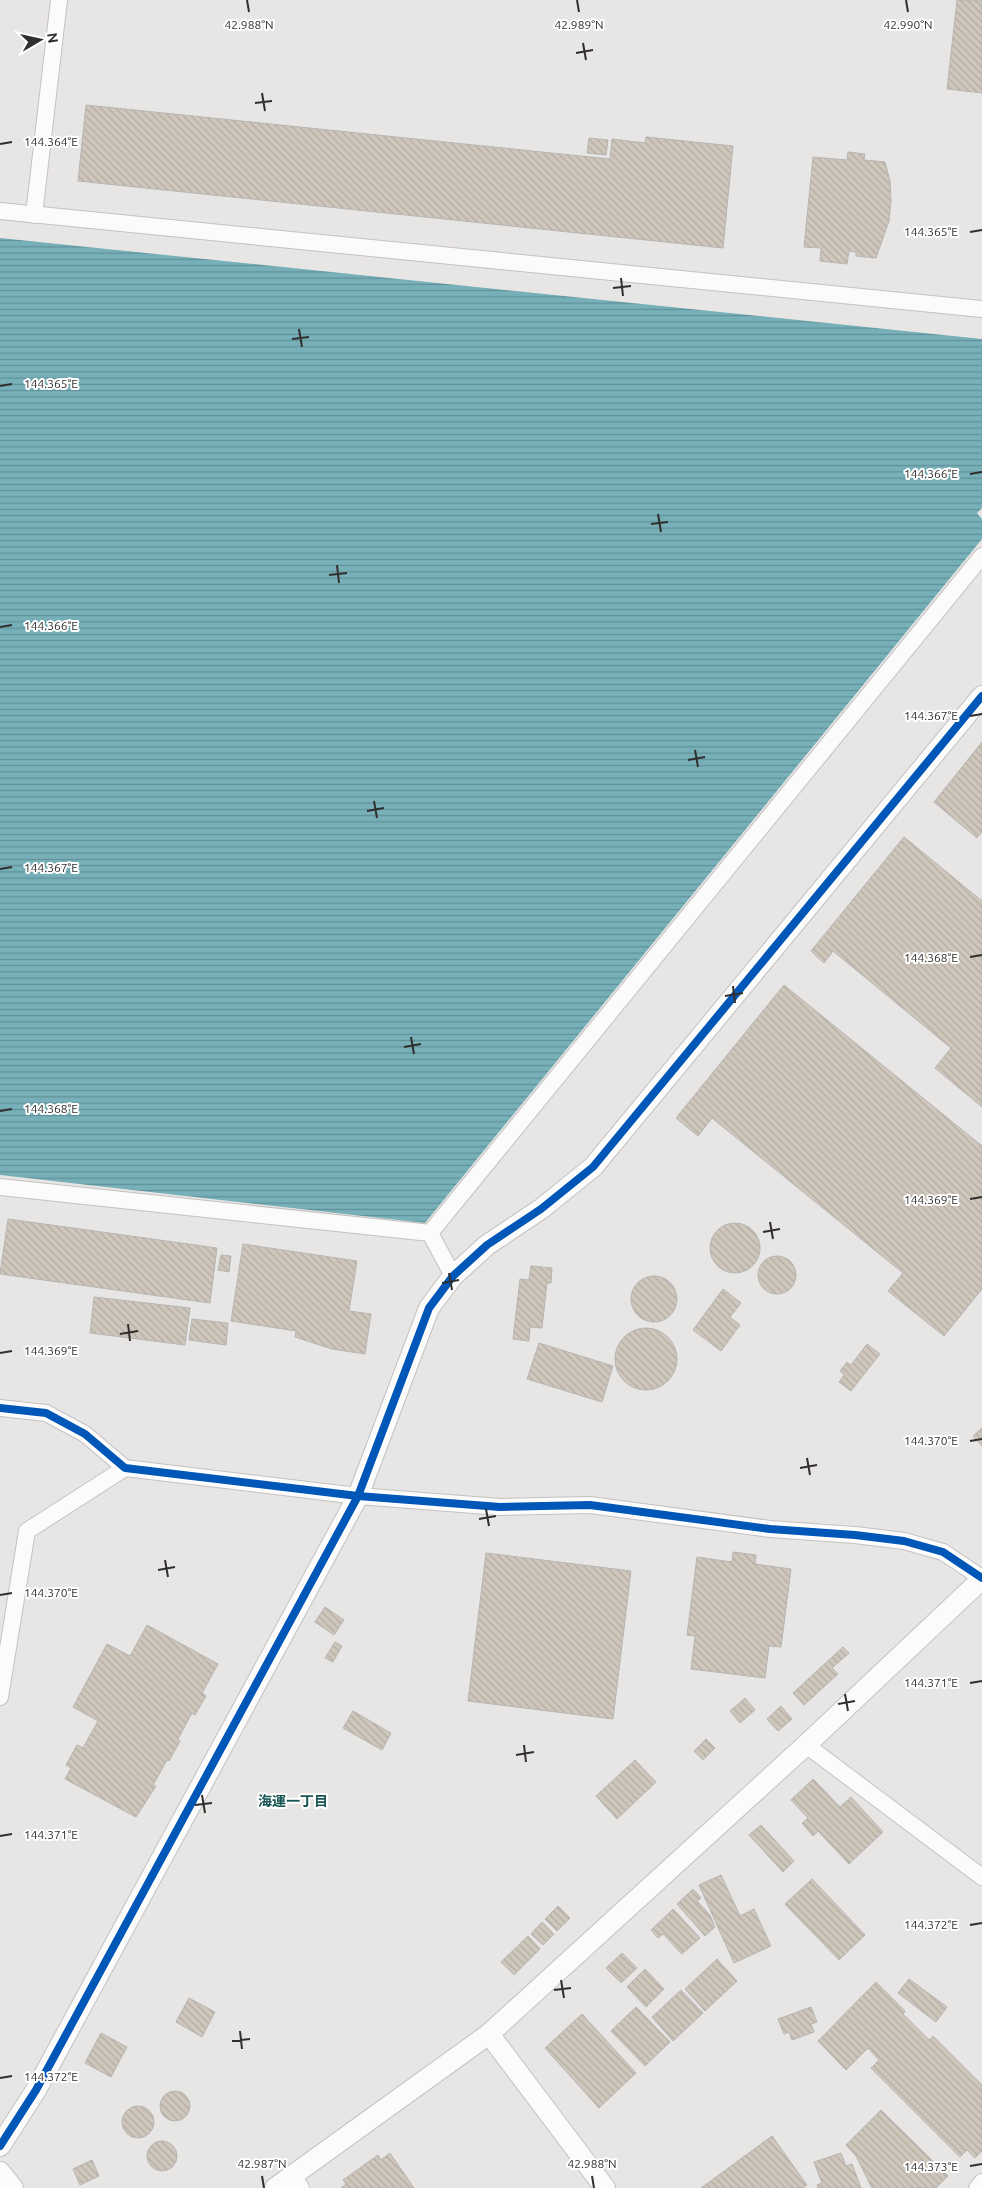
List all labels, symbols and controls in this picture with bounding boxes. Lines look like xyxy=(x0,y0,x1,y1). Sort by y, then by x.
north arrow xyxy=(15,15,65,65)
text: 42.988°N xyxy=(224,18,274,31)
text: 42.989°N xyxy=(554,18,604,31)
text: 42.990°N xyxy=(883,18,933,31)
text: N xyxy=(44,32,62,44)
text: 144.364°E xyxy=(24,135,78,148)
text: 144.365°E xyxy=(904,225,958,238)
text: 144.365°E xyxy=(24,377,78,390)
text: 144.366°E xyxy=(904,467,958,480)
text: 144.366°E xyxy=(24,619,78,632)
text: 144.367°E xyxy=(904,709,958,722)
text: 144.367°E xyxy=(24,861,78,874)
text: 144.368°E xyxy=(904,951,958,964)
text: 144.368°E xyxy=(24,1102,78,1115)
text: 144.369°E xyxy=(904,1193,958,1206)
text: 144.369°E xyxy=(24,1344,78,1357)
text: 144.370°E xyxy=(904,1434,958,1447)
text: 144.370°E xyxy=(24,1586,78,1599)
text: 144.371°E xyxy=(904,1676,958,1689)
district label: 海運一丁目 xyxy=(258,1793,328,1809)
text: 144.371°E xyxy=(24,1828,78,1841)
text: 144.372°E xyxy=(904,1918,958,1931)
text: 144.372°E xyxy=(24,2070,78,2083)
text: 42.987°N xyxy=(237,2157,287,2170)
text: 42.988°N xyxy=(567,2157,617,2170)
text: 144.373°E xyxy=(904,2160,958,2173)

